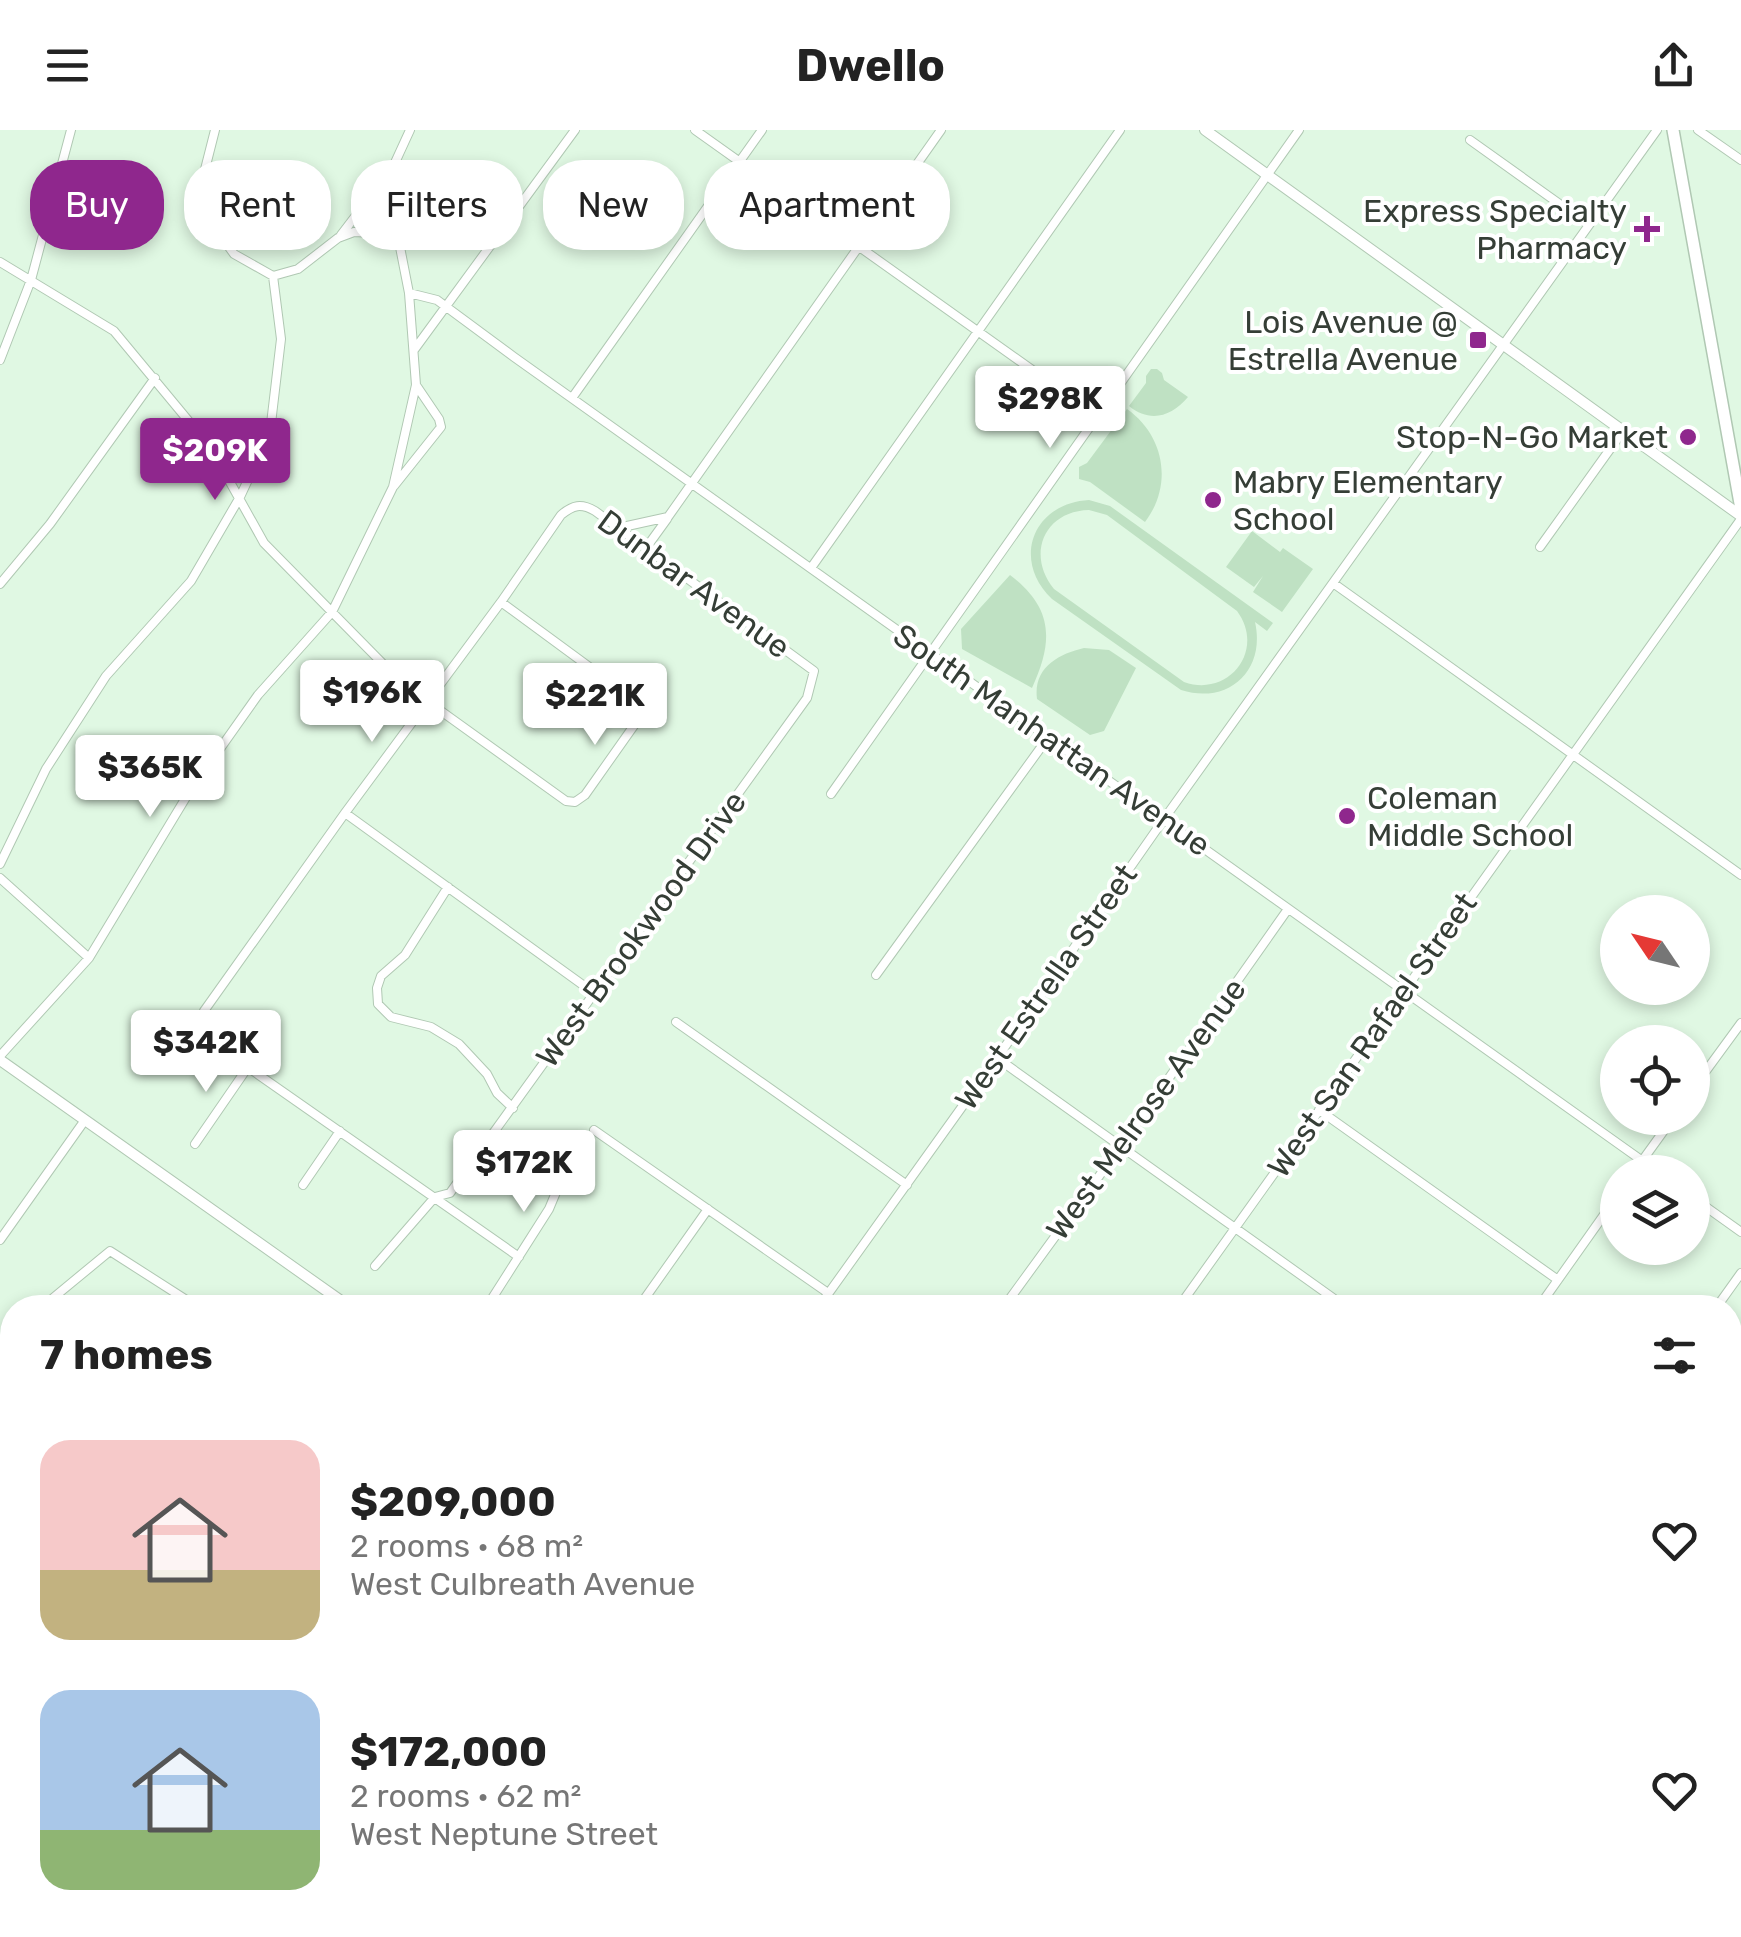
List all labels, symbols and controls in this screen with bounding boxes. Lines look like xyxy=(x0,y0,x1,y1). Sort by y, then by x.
icon: menu xyxy=(40,38,95,93)
icon: share xyxy=(1646,38,1701,93)
text: Dwello xyxy=(796,39,945,92)
chip: Buy xyxy=(30,160,164,250)
chip: Rent xyxy=(184,160,331,250)
chip: Filters xyxy=(351,160,523,250)
chip: New xyxy=(543,160,684,250)
chip: Apartment xyxy=(704,160,950,250)
place label: Express Specialty Pharmacy xyxy=(1363,192,1627,267)
marker: Express Specialty Pharmacy xyxy=(1636,218,1658,240)
place label: Lois Avenue @ Estrella Avenue xyxy=(1228,303,1458,378)
marker: Lois Avenue @ Estrella Avenue xyxy=(1467,329,1489,351)
pin: $298K xyxy=(980,366,1120,451)
text: $298K xyxy=(997,379,1103,417)
pin: $209K xyxy=(145,418,285,503)
place label: Stop-N-Go Market xyxy=(1396,418,1668,456)
marker: Stop-N-Go Market xyxy=(1677,426,1699,448)
text: $209K xyxy=(162,431,268,469)
place label: Mabry Elementary School xyxy=(1233,463,1503,538)
marker: Mabry Elementary School xyxy=(1202,489,1224,511)
street label: Dunbar Avenue xyxy=(591,502,797,666)
street label: South Manhattan Avenue xyxy=(886,616,1218,864)
pin: $196K xyxy=(302,660,442,745)
pin: $221K xyxy=(525,663,665,748)
text: $196K xyxy=(322,673,422,711)
text: $221K xyxy=(545,676,645,714)
pin: $365K xyxy=(80,735,220,820)
text: $365K xyxy=(97,748,203,786)
place label: Coleman Middle School xyxy=(1367,779,1573,854)
street label: West Brookwood Drive xyxy=(528,784,754,1074)
marker: Coleman Middle School xyxy=(1336,805,1358,827)
street label: West Estrella Street xyxy=(947,857,1145,1117)
street label: West San Rafael Street xyxy=(1259,885,1485,1185)
north arrow xyxy=(1600,895,1710,1005)
map controls xyxy=(1600,895,1710,1265)
street label: West Melrose Avenue xyxy=(1038,971,1254,1247)
pin: $342K xyxy=(136,1010,276,1095)
text: $342K xyxy=(153,1023,259,1061)
button: locate xyxy=(1600,1025,1710,1135)
pin: $172K xyxy=(454,1130,594,1215)
text: $172K xyxy=(475,1143,573,1181)
button: layers xyxy=(1600,1155,1710,1265)
icon: filters xyxy=(1647,1328,1702,1383)
text: 7 homes xyxy=(40,1330,213,1380)
text: $209,000 xyxy=(350,1477,556,1527)
icon: home xyxy=(120,1480,240,1600)
icon: heart xyxy=(1647,1513,1702,1568)
text: 2 rooms · 68 m² xyxy=(350,1527,583,1565)
text: West Culbreath Avenue xyxy=(350,1565,695,1603)
text: $172,000 xyxy=(350,1727,547,1777)
icon: home xyxy=(120,1730,240,1850)
icon: heart xyxy=(1647,1763,1702,1818)
text: 2 rooms · 62 m² xyxy=(350,1777,582,1815)
text: West Neptune Street xyxy=(350,1815,658,1853)

